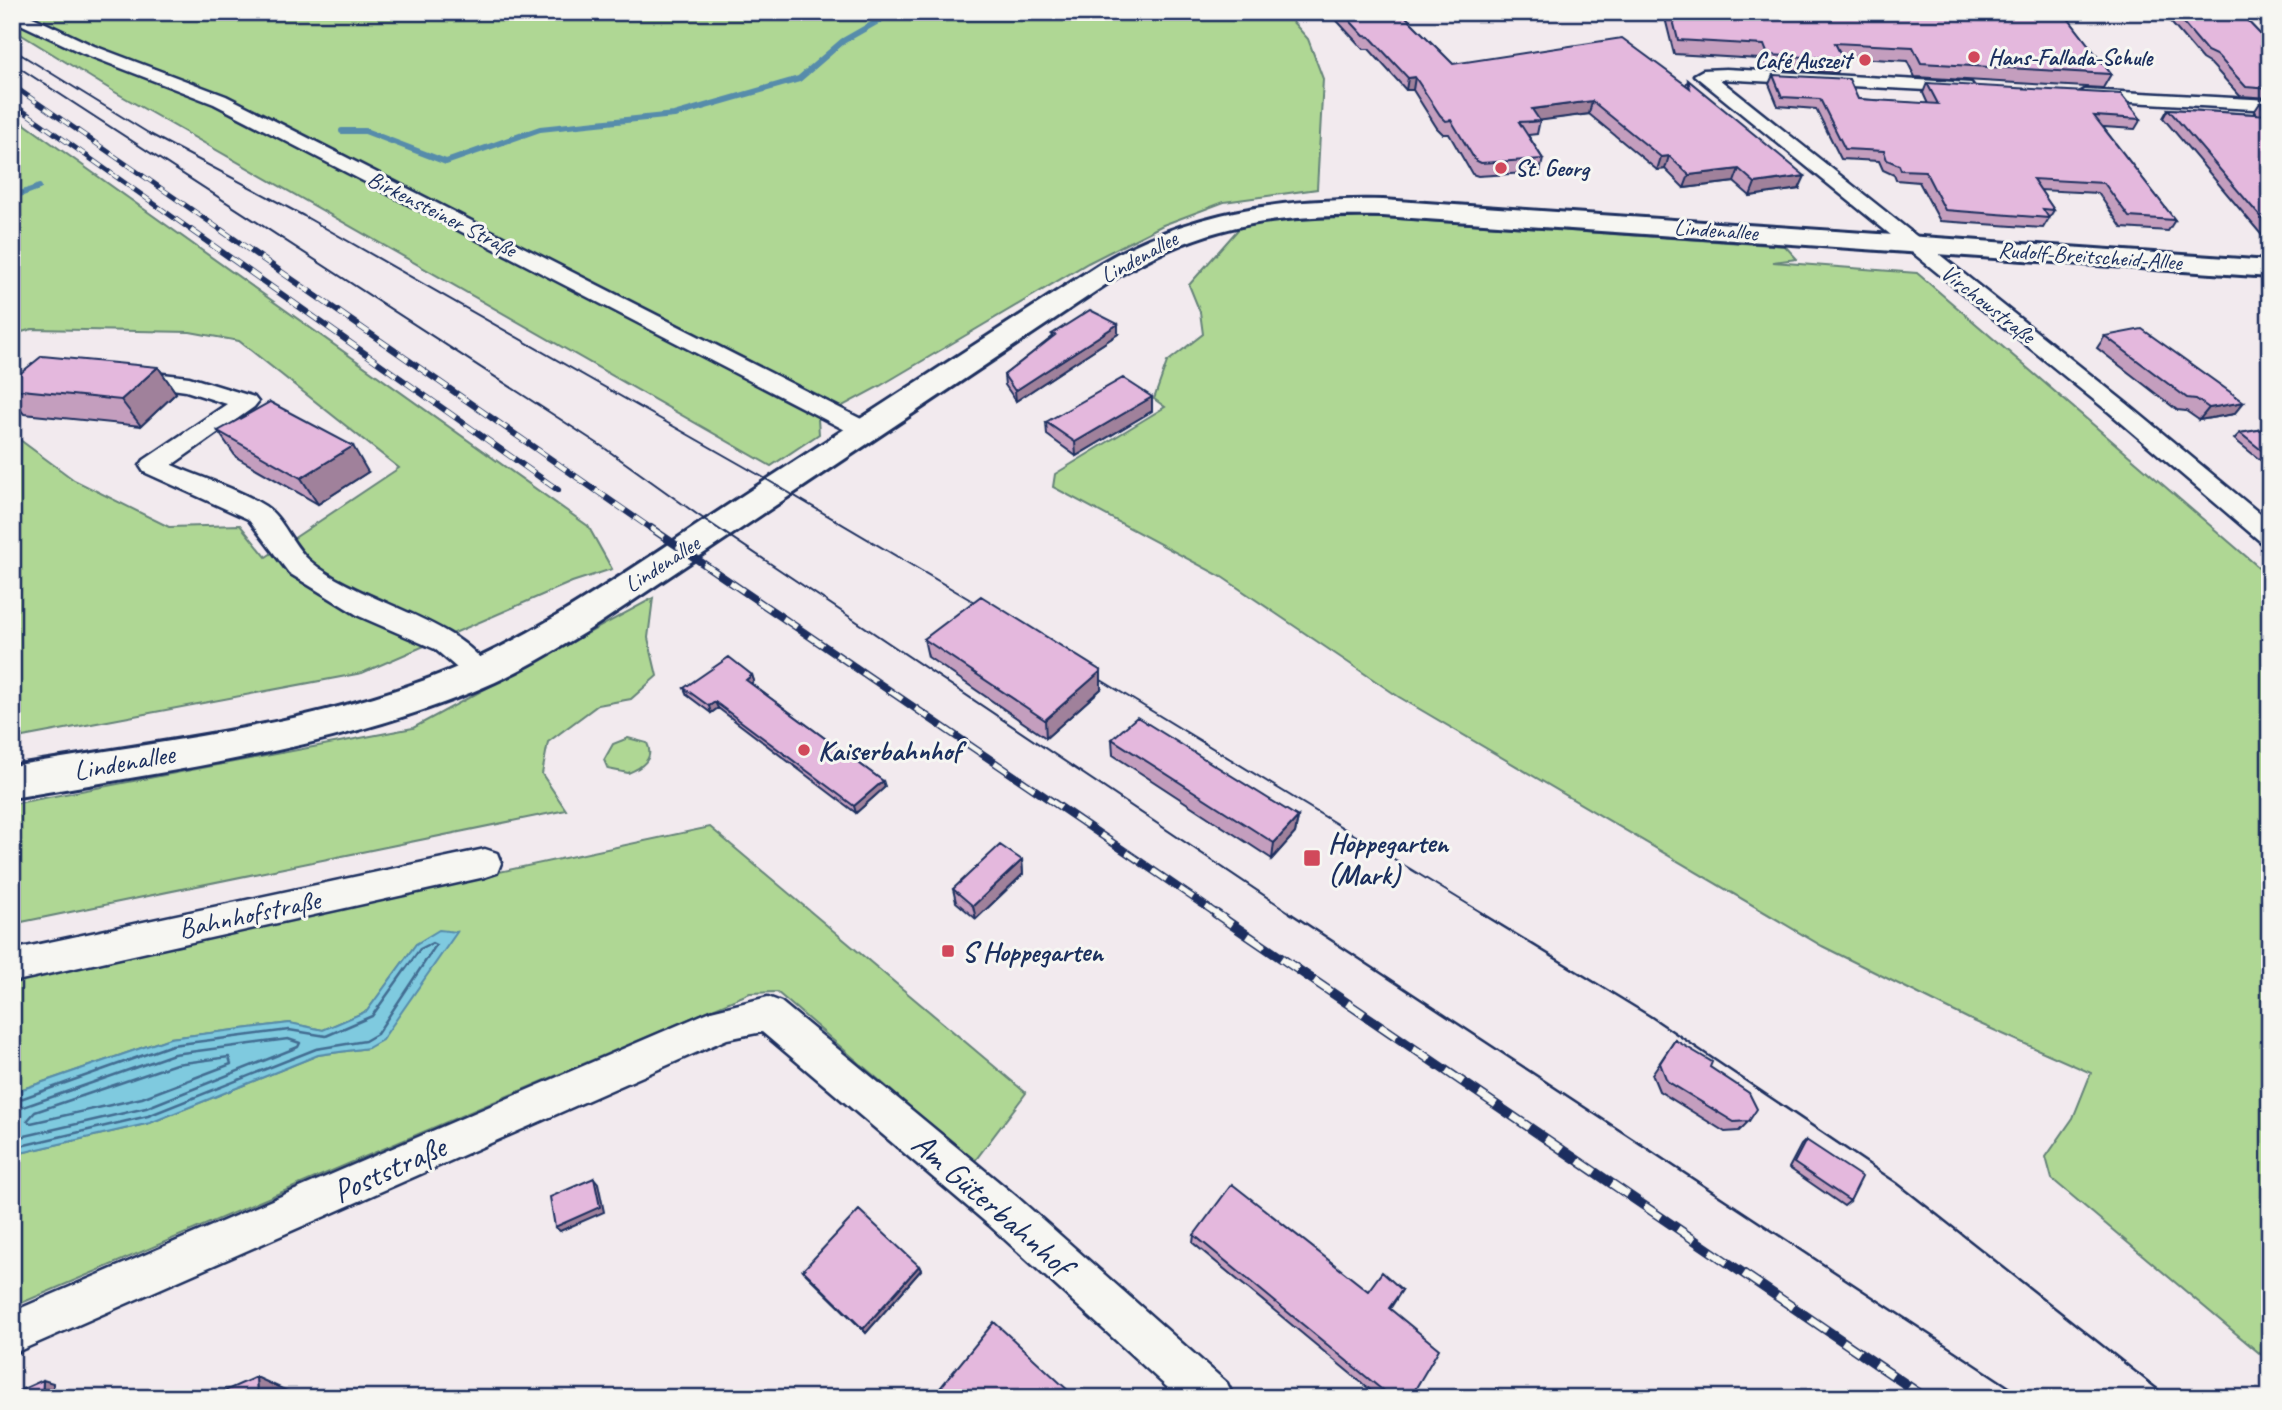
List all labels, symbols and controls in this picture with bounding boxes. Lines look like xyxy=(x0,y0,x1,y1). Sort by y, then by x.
place label: Hans-Fallada-Schule xyxy=(1988,43,2154,72)
place label: Café Auszeit xyxy=(1755,46,1854,75)
marker: Hans-Fallada-Schule xyxy=(1966,49,1982,65)
marker: Café Auszeit xyxy=(1857,52,1873,68)
place label: St. Georg xyxy=(1515,154,1591,183)
marker: St. Georg xyxy=(1493,160,1509,176)
street label: Birkensteiner Straße xyxy=(363,164,523,265)
street label: Lindenallee xyxy=(1673,213,1760,247)
street label: Lindenallee xyxy=(1095,223,1184,290)
street label: Rudolf-Breitscheid-Allee xyxy=(1997,235,2184,277)
street label: Virchowstraße xyxy=(1935,258,2042,351)
street label: Lindenallee xyxy=(619,528,706,599)
place label: Kaiserbahnhof xyxy=(818,733,967,768)
street label: Lindenallee xyxy=(71,736,179,788)
marker: Kaiserbahnhof xyxy=(796,742,812,758)
place label: Hoppegarten (Mark) xyxy=(1328,825,1450,892)
marker: Hoppegarten (Mark) xyxy=(1302,848,1322,868)
street label: Bahnhofstraße xyxy=(175,882,325,946)
place label: S Hoppegarten xyxy=(962,934,1105,969)
marker: S Hoppegarten xyxy=(940,943,956,959)
street label: Am Güterbahnhof xyxy=(903,1123,1086,1289)
street label: Poststraße xyxy=(326,1125,454,1212)

